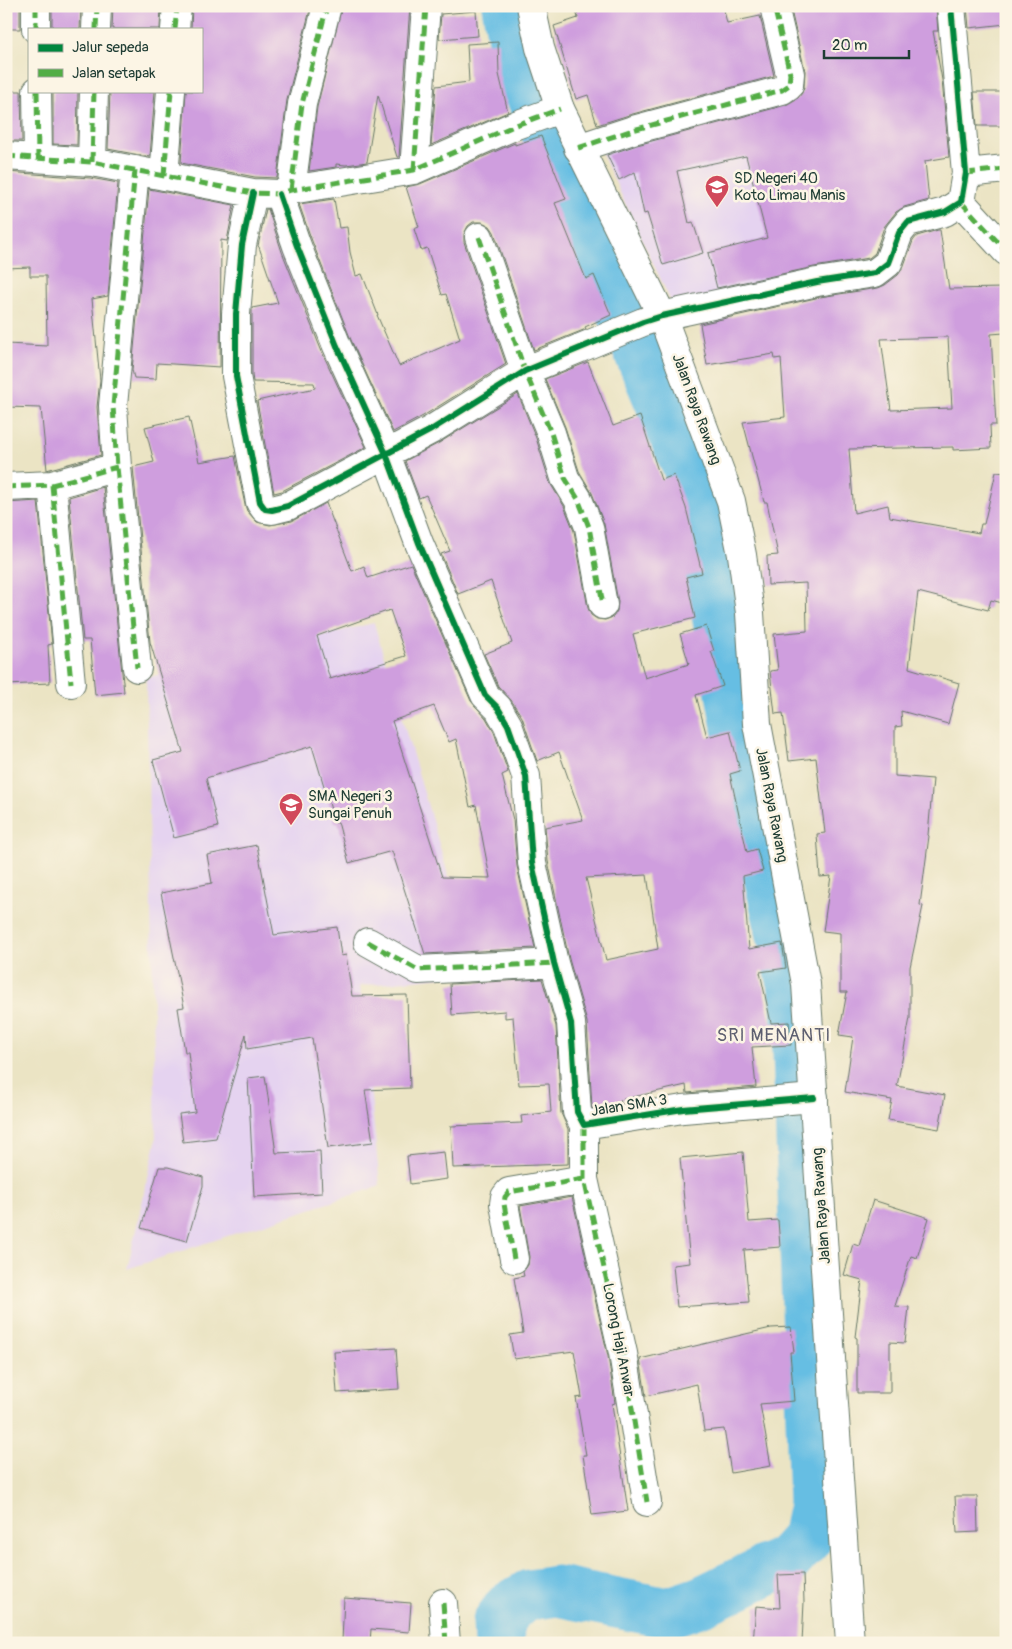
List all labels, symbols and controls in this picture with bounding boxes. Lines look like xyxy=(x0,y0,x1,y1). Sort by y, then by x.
legend xyxy=(28,28,202,92)
scale bar xyxy=(824,28,910,60)
text: 20 m xyxy=(832,36,867,55)
text: Jalur sepeda xyxy=(72,38,149,57)
text: Jalan setapak xyxy=(72,64,156,83)
place label: SD Negeri 40 Koto Limau Manis xyxy=(734,169,846,205)
school or university icon: SD Negeri 40 Koto Limau Manis xyxy=(704,174,730,208)
street label: Jalan Raya Rawang xyxy=(668,351,725,467)
street label: Jalan Raya Rawang xyxy=(751,746,792,864)
place label: SMA Negeri 3 Sungai Penuh xyxy=(308,787,393,823)
school or university icon: SMA Negeri 3 Sungai Penuh xyxy=(278,792,304,826)
district label: SRI MENANTI xyxy=(717,1024,831,1047)
street label: Jalan SMA 3 xyxy=(590,1090,669,1121)
street label: Jalan Raya Rawang xyxy=(808,1147,835,1265)
street label: Lorong Haji Anwar xyxy=(598,1282,639,1399)

